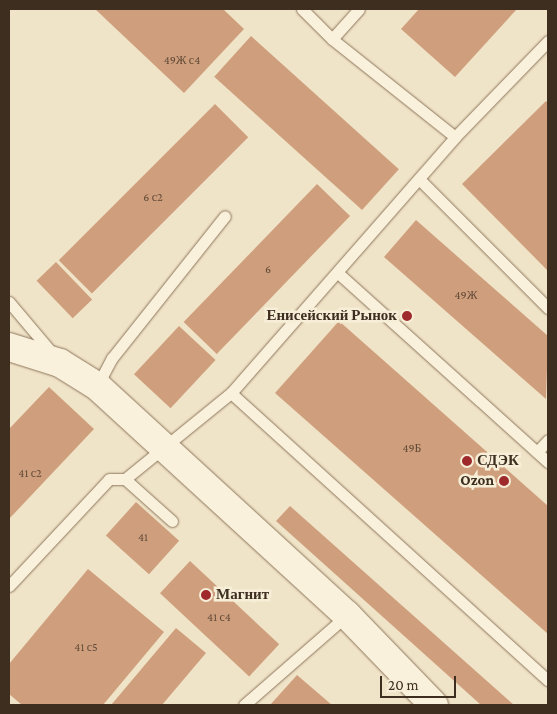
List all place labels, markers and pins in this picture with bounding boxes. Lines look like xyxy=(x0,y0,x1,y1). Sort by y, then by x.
place label: Енисейский Рынок xyxy=(266,307,397,325)
marker: Енисейский Рынок xyxy=(401,310,413,322)
place label: СДЭК xyxy=(477,452,519,470)
marker: СДЭК xyxy=(461,455,473,467)
place label: Ozon xyxy=(460,472,494,490)
marker: Ozon xyxy=(498,475,510,487)
place label: Магнит xyxy=(216,586,269,604)
marker: Магнит xyxy=(200,589,212,601)

